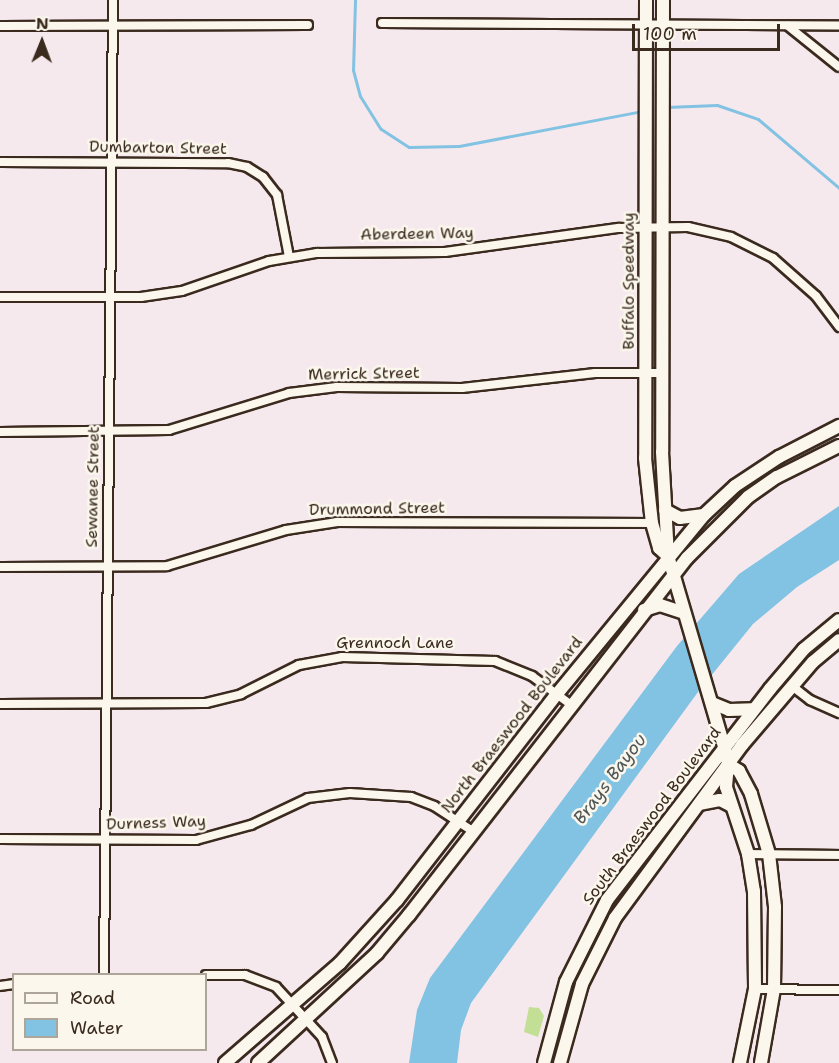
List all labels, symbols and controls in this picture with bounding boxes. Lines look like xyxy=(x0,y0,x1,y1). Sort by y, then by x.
north arrow xyxy=(12,12,72,72)
scale bar xyxy=(635,12,784,50)
text: N xyxy=(36,13,49,34)
text: 100 m xyxy=(643,22,697,46)
street label: Dumbarton Street xyxy=(89,137,227,159)
street label: Buffalo Speedway xyxy=(619,212,639,350)
street label: Aberdeen Way xyxy=(360,223,474,245)
street label: Merrick Street xyxy=(308,363,420,385)
street label: Sewanee Street xyxy=(82,426,104,548)
street label: Drummond Street xyxy=(309,498,445,520)
street label: Grennoch Lane xyxy=(336,633,454,653)
street label: North Braeswood Boulevard xyxy=(437,633,587,817)
street label: South Braeswood Boulevard xyxy=(579,723,725,909)
water label: Brays Bayou xyxy=(569,730,651,828)
street label: Durness Way xyxy=(106,812,206,834)
legend xyxy=(12,973,207,1051)
text: Road xyxy=(70,986,115,1010)
text: Water xyxy=(70,1016,123,1040)

